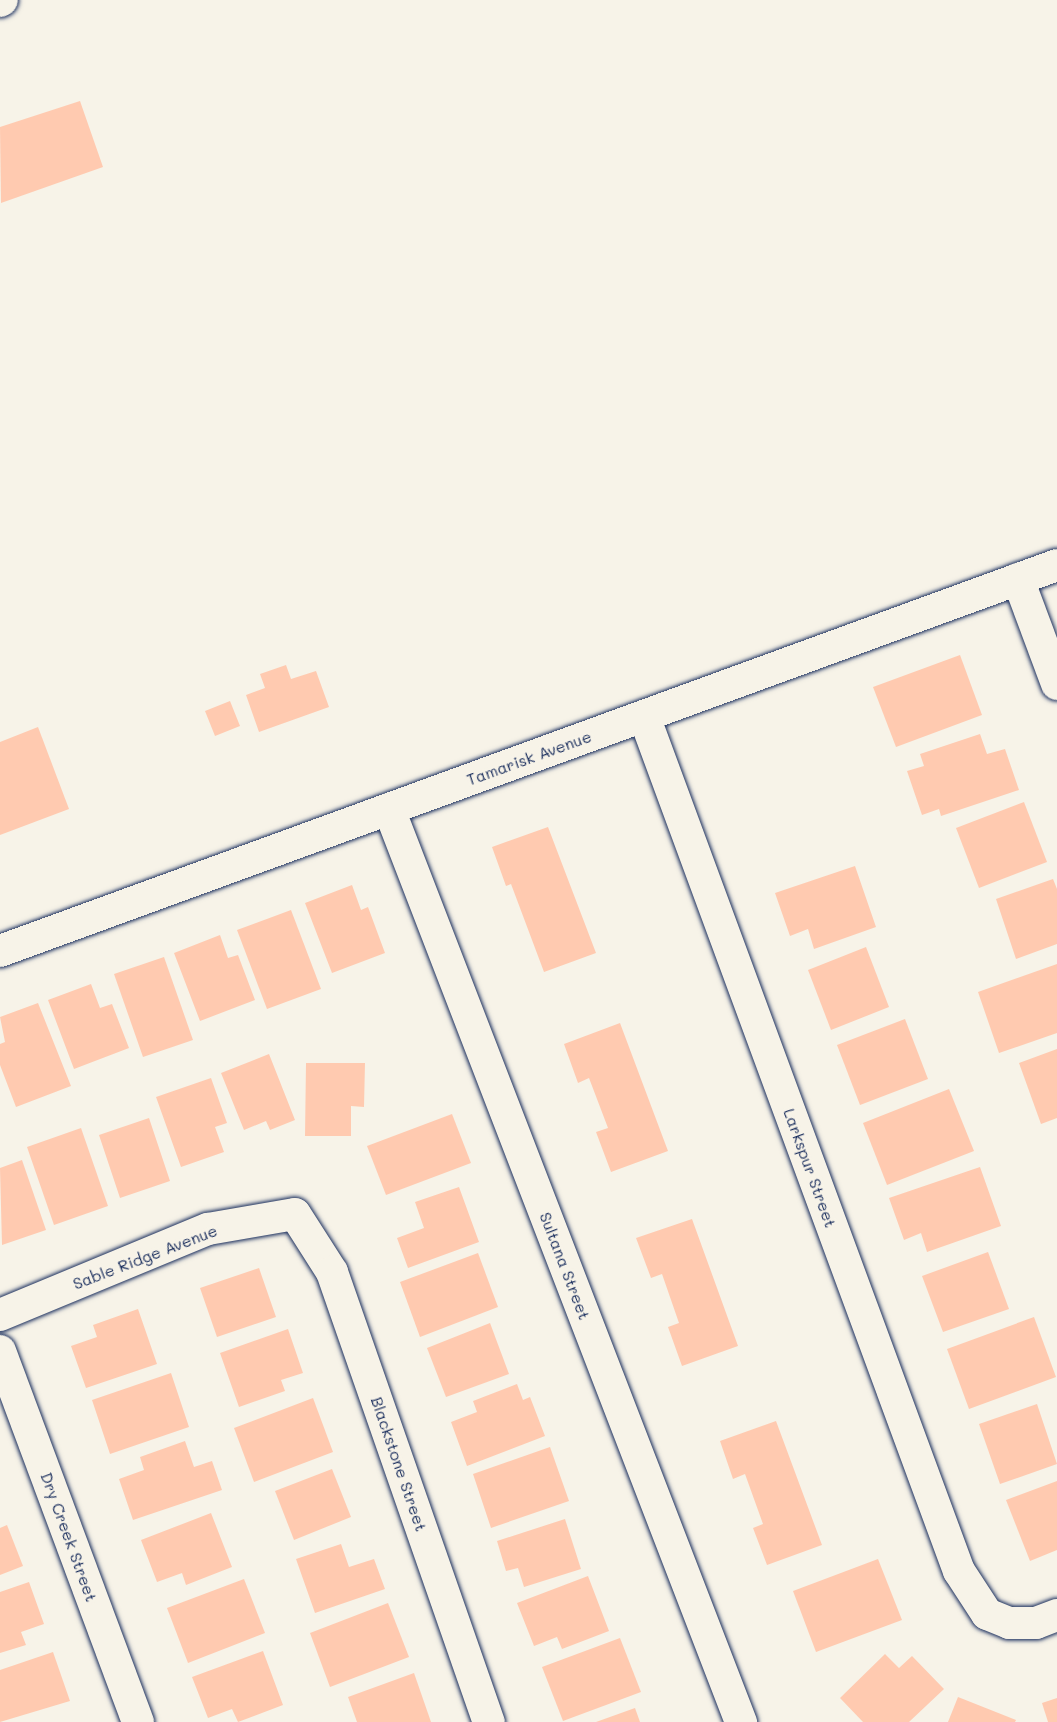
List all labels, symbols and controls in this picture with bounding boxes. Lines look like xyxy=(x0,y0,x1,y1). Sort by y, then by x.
street label: Tamarisk Avenue xyxy=(464,727,594,789)
street label: Larkspur Street xyxy=(780,1106,840,1230)
street label: Sultana Street xyxy=(536,1210,594,1322)
street label: Sable Ridge Avenue xyxy=(70,1221,220,1293)
street label: Blackstone Street xyxy=(367,1394,431,1534)
street label: Dry Creek Street xyxy=(37,1470,101,1604)

